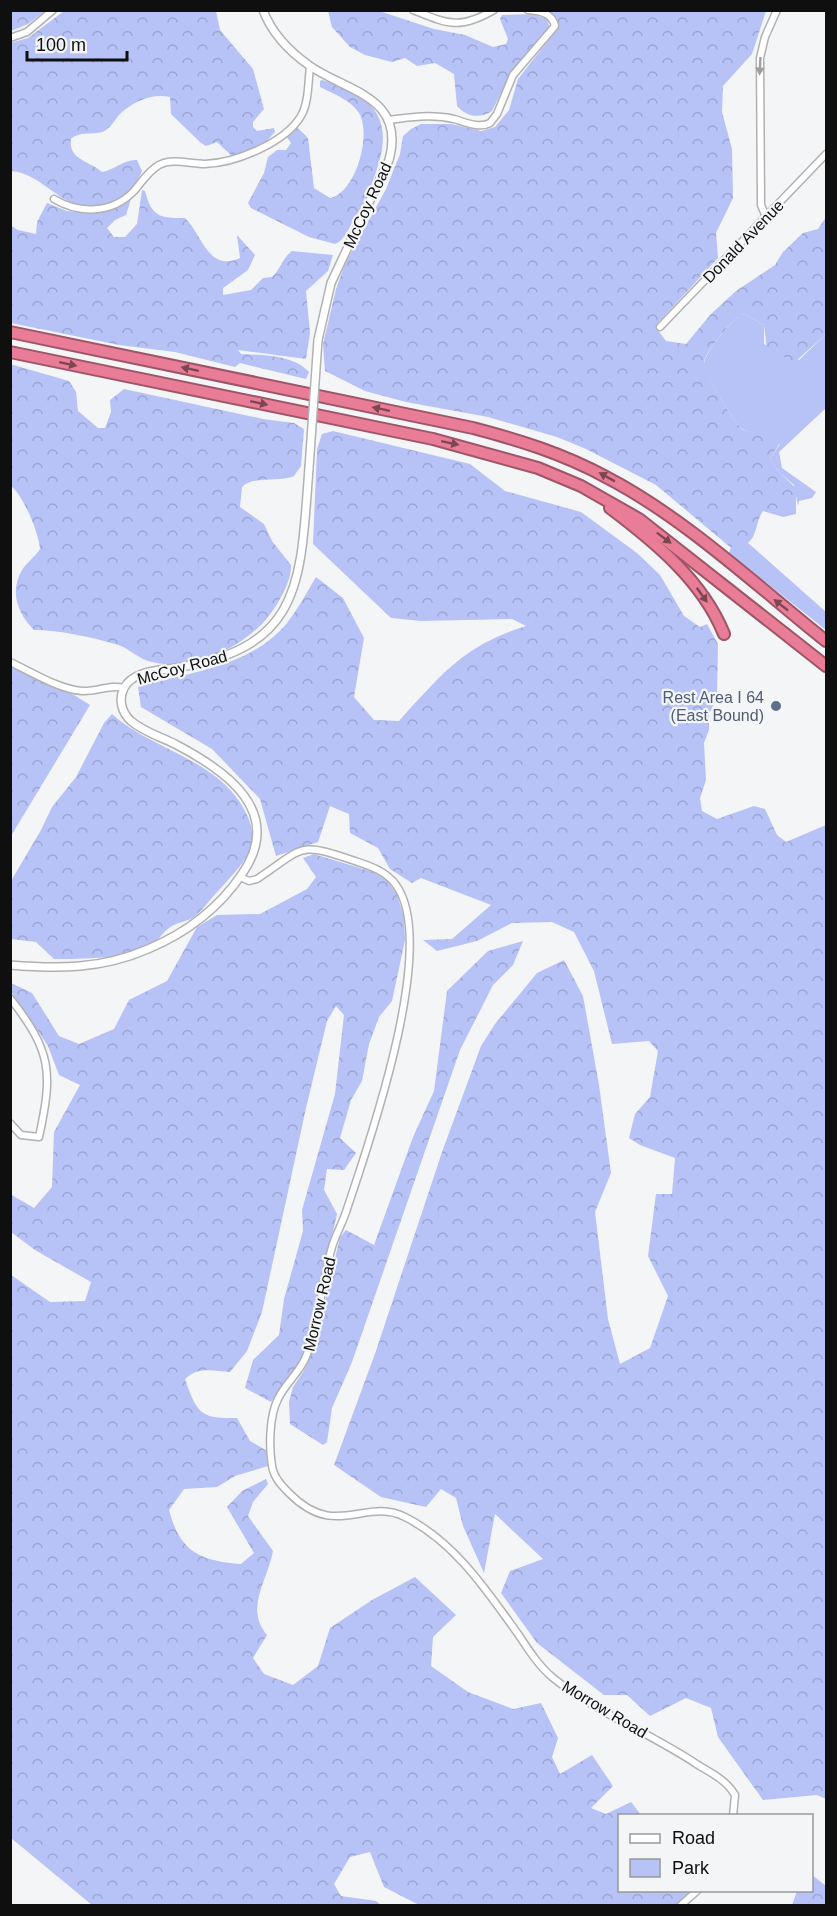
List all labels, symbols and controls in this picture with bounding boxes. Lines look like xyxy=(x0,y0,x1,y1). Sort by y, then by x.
scale bar xyxy=(27,24,128,62)
text: 100 m xyxy=(36,35,86,55)
one-way arrow xyxy=(756,57,765,76)
street label: McCoy Road xyxy=(340,160,395,251)
street label: Donald Avenue xyxy=(700,196,787,286)
one-way arrow xyxy=(58,360,77,369)
one-way arrow xyxy=(181,364,199,374)
one-way arrow xyxy=(249,399,268,408)
one-way arrow xyxy=(371,404,390,413)
one-way arrow xyxy=(440,439,459,448)
one-way arrow xyxy=(598,473,615,483)
one-way arrow xyxy=(656,532,672,544)
one-way arrow xyxy=(696,587,708,603)
one-way arrow xyxy=(773,599,788,611)
street label: McCoy Road xyxy=(135,647,229,688)
place label: Rest Area I 64 (East Bound) xyxy=(663,689,764,724)
marker: Rest Area I 64 (East Bound) xyxy=(769,699,783,713)
street label: Morrow Road xyxy=(300,1255,339,1353)
street label: Morrow Road xyxy=(559,1677,650,1741)
legend xyxy=(618,1814,813,1892)
text: Road xyxy=(672,1828,715,1848)
text: Park xyxy=(672,1858,710,1878)

